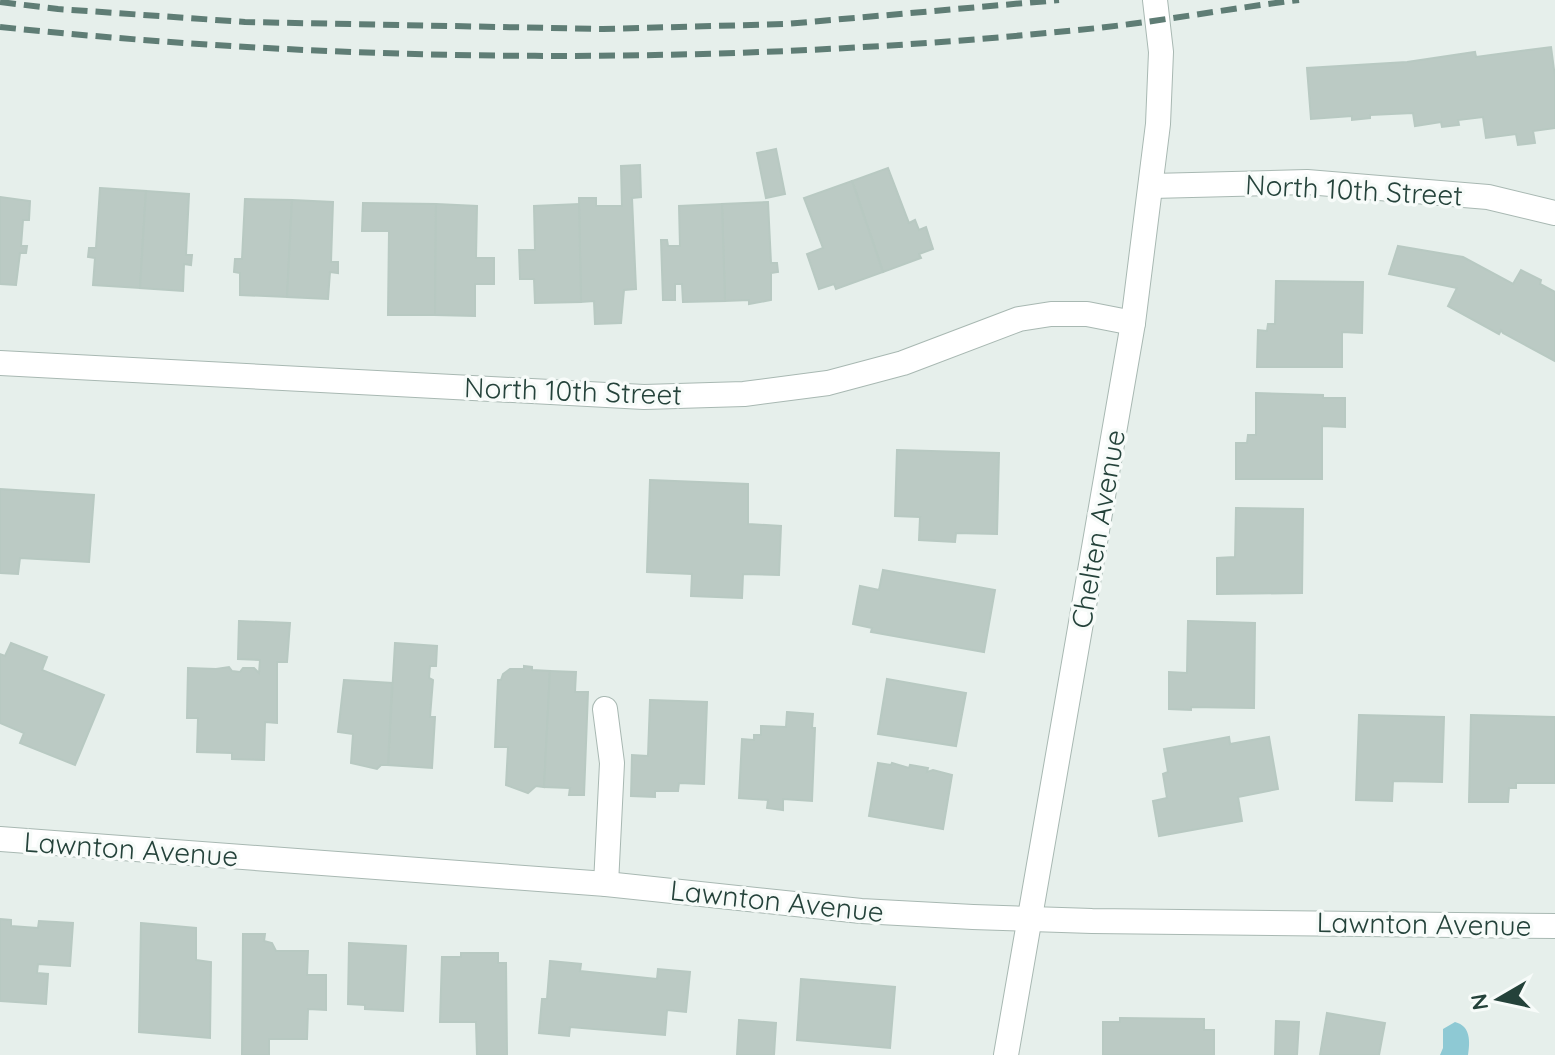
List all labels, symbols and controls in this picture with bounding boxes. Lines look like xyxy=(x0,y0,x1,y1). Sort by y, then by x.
street label: North 10th Street xyxy=(1244,166,1464,213)
street label: North 10th Street xyxy=(464,369,682,412)
street label: Chelten Avenue xyxy=(1063,427,1132,631)
street label: Lawnton Avenue xyxy=(23,824,239,873)
street label: Lawnton Avenue xyxy=(668,872,886,929)
street label: Lawnton Avenue xyxy=(1316,904,1532,943)
north arrow xyxy=(1459,959,1539,1039)
text: N xyxy=(1464,992,1494,1012)

